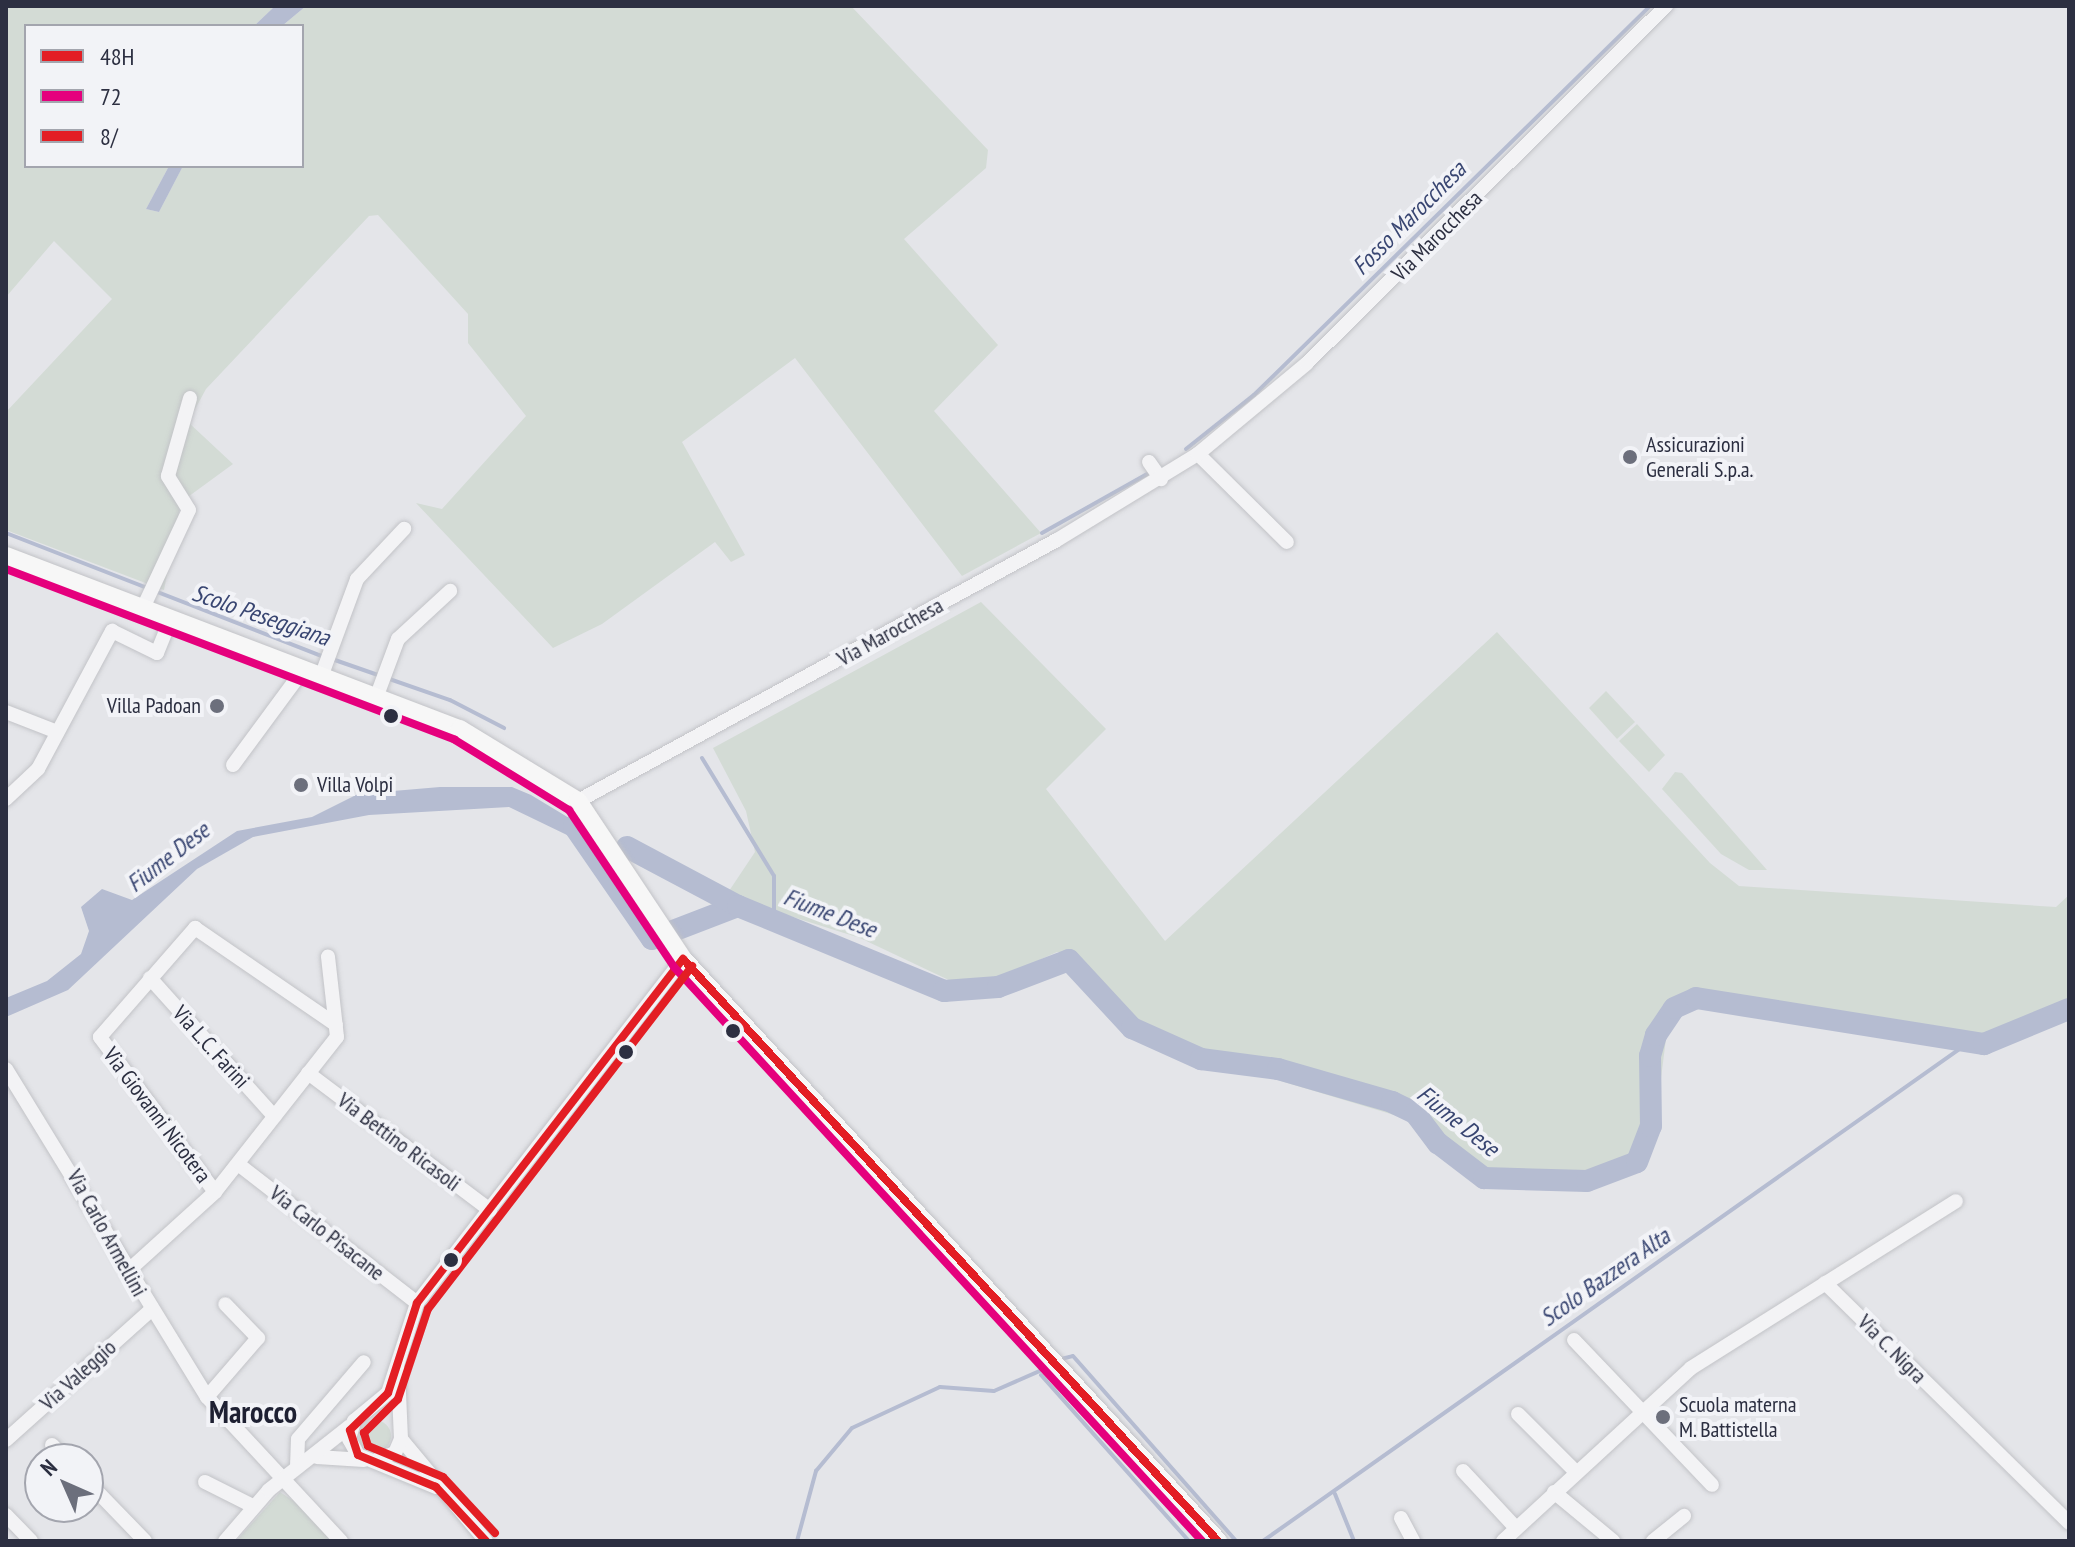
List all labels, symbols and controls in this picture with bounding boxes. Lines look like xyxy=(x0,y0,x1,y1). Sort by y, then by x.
legend xyxy=(24,24,304,168)
text: 48H xyxy=(100,41,134,72)
text: 72 xyxy=(100,81,122,112)
text: 8/ xyxy=(100,121,118,152)
water label: Fosso Marocchesa xyxy=(1346,155,1472,281)
street label: Via Marocchesa xyxy=(1386,185,1488,287)
place label: Assicurazioni Generali S.p.a. xyxy=(1646,431,1754,482)
marker: Assicurazioni Generali S.p.a. xyxy=(1621,448,1639,466)
water label: Scolo Peseggiana xyxy=(189,578,333,652)
street label: Via Marocchesa xyxy=(832,592,948,672)
place label: Villa Padoan xyxy=(107,693,201,719)
marker: Villa Padoan xyxy=(208,697,226,715)
unlabelled marker xyxy=(383,708,399,724)
place label: Villa Volpi xyxy=(317,772,394,798)
marker: Villa Volpi xyxy=(292,776,310,794)
water label: Fiume Dese xyxy=(121,816,215,898)
water label: Fiume Dese xyxy=(780,882,880,944)
street label: Via L.C. Farini xyxy=(167,1000,255,1094)
unlabelled marker xyxy=(725,1023,741,1039)
street label: Via Giovanni Nicotera xyxy=(97,1042,217,1188)
unlabelled marker xyxy=(618,1044,634,1060)
water label: Fiume Dese xyxy=(1411,1079,1505,1163)
street label: Via Bettino Ricasoli xyxy=(332,1087,466,1197)
street label: Via Carlo Armellini xyxy=(61,1165,153,1301)
street label: Via Carlo Pisacane xyxy=(264,1180,390,1286)
water label: Scolo Bazzera Alta xyxy=(1534,1222,1676,1332)
unlabelled marker xyxy=(443,1252,459,1268)
street label: Via C. Nigra xyxy=(1852,1309,1932,1389)
street label: Via Valeggio xyxy=(34,1334,122,1416)
place label: Scuola materna M. Battistella xyxy=(1679,1391,1796,1442)
district label: Marocco xyxy=(209,1394,297,1430)
marker: Scuola materna M. Battistella xyxy=(1654,1408,1672,1426)
north arrow xyxy=(24,1443,104,1523)
text: N xyxy=(34,1453,63,1482)

